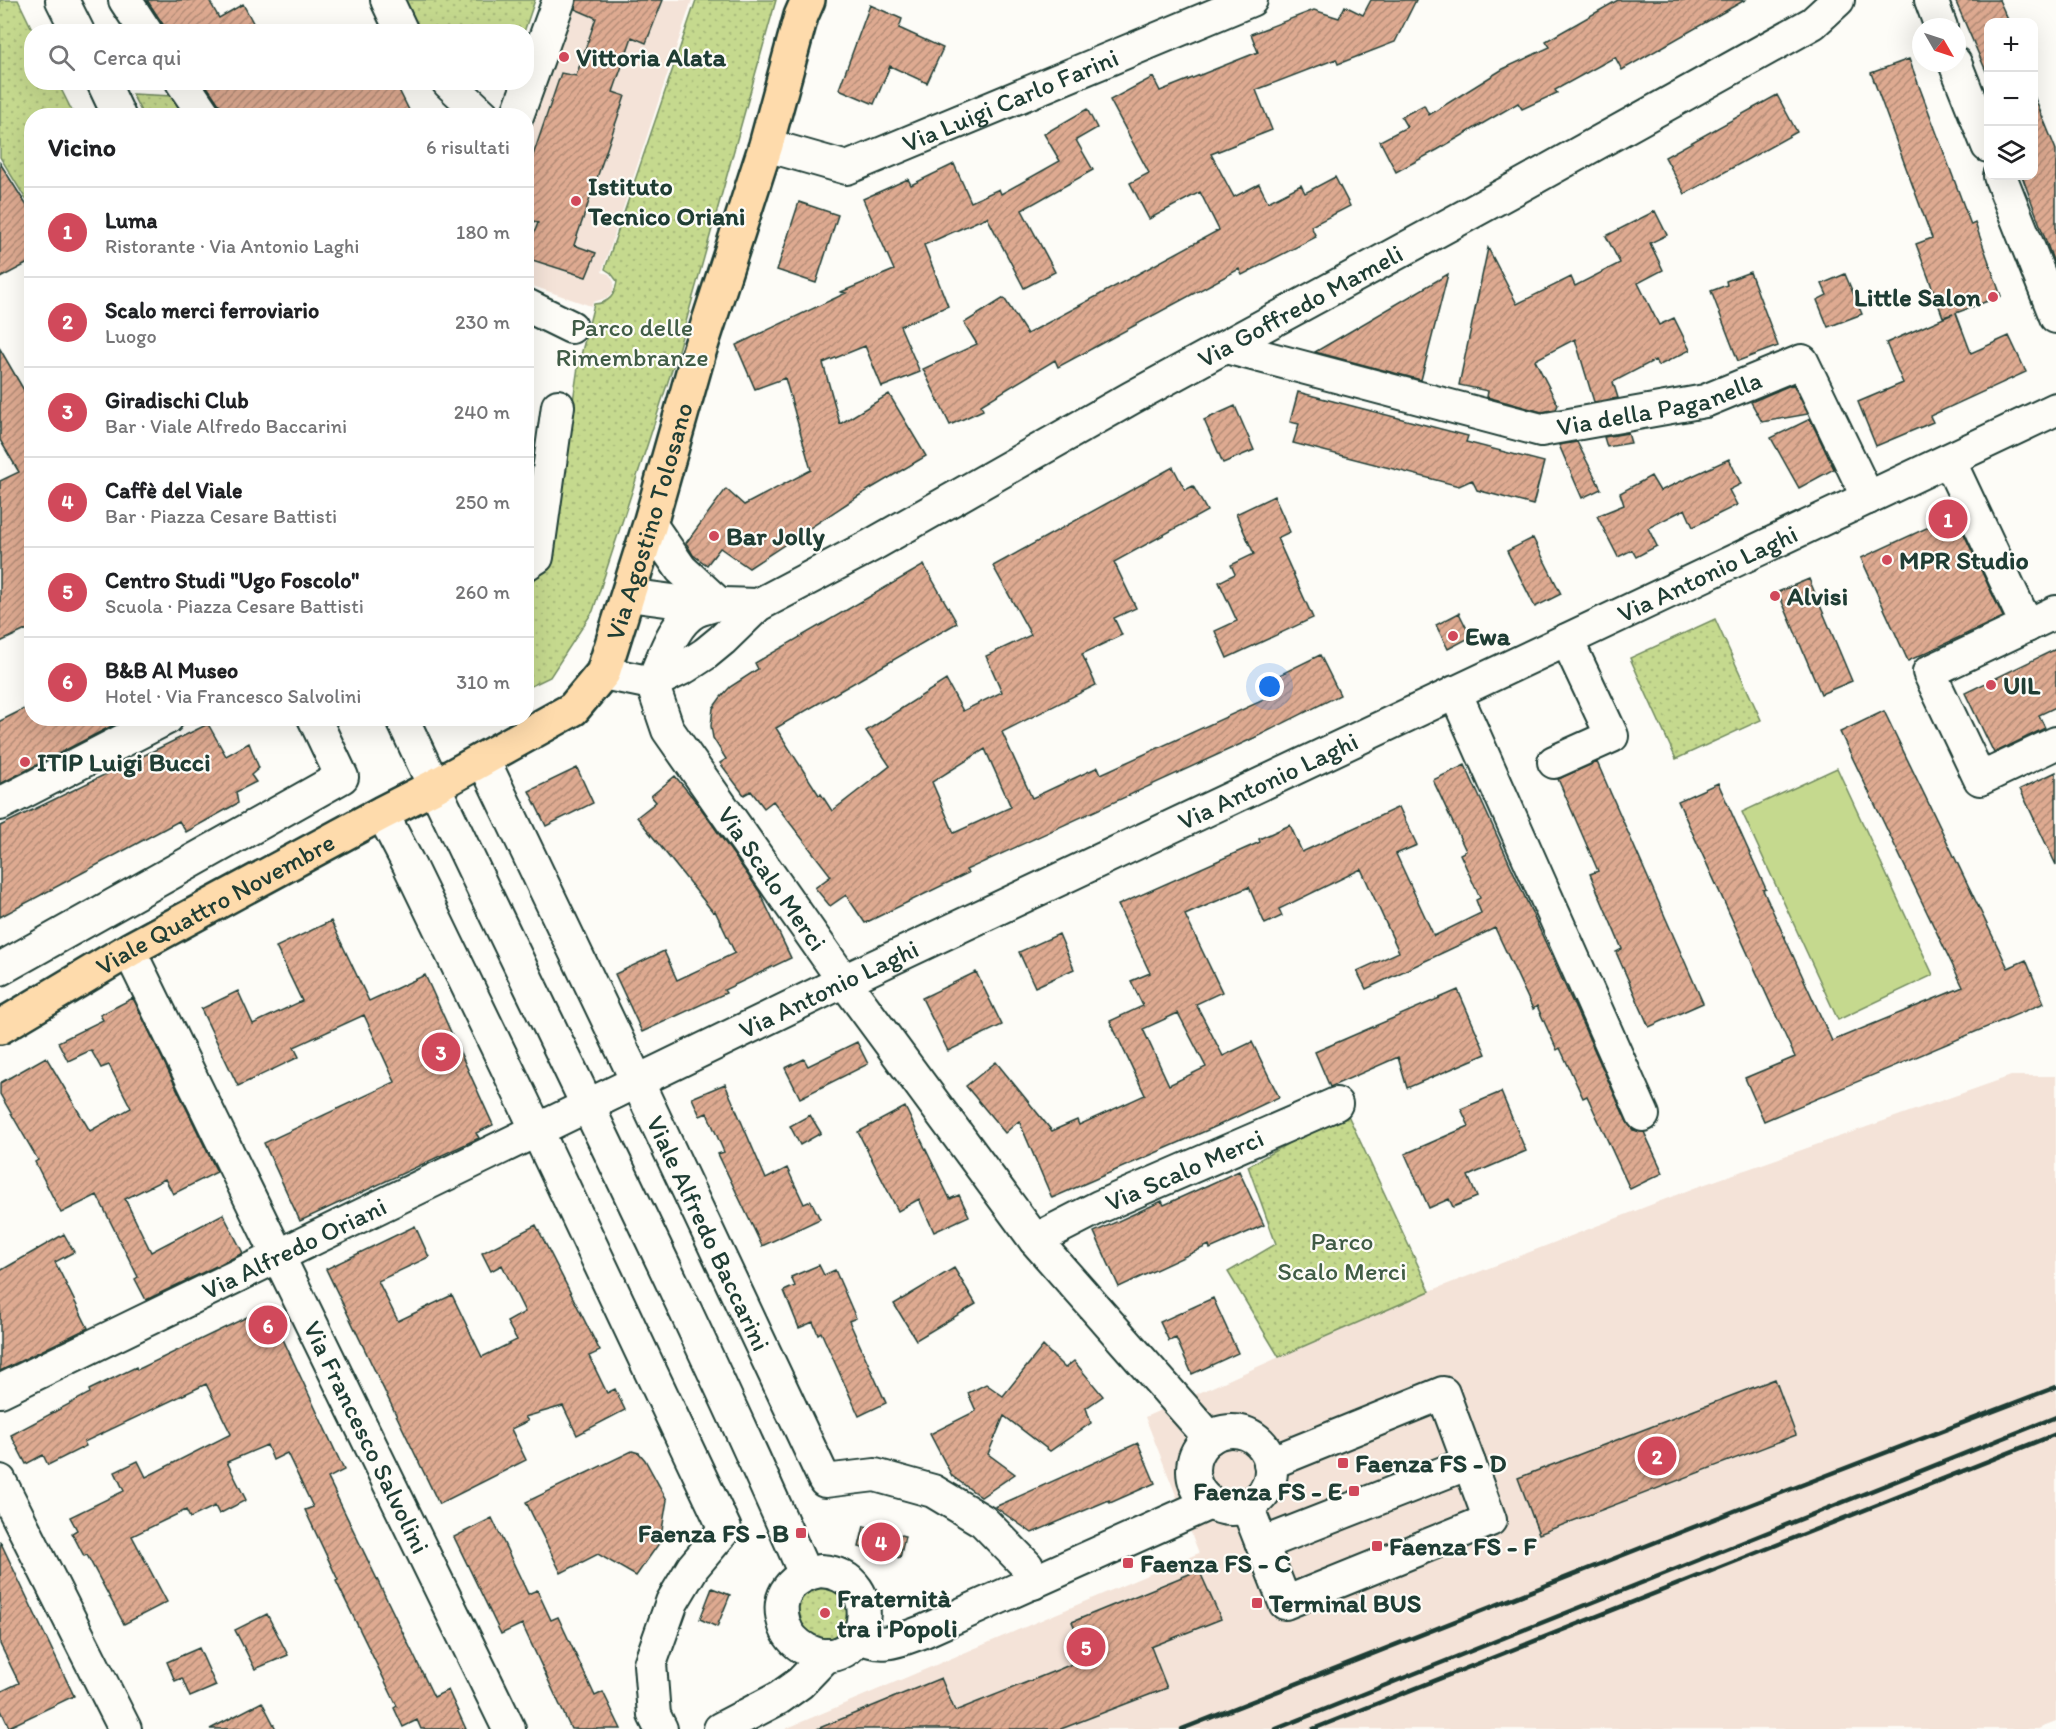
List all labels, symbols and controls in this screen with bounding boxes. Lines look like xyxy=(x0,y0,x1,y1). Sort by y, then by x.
north arrow xyxy=(1912,18,1966,72)
map controls xyxy=(1984,18,2038,180)
button: + xyxy=(1984,18,2038,72)
search box xyxy=(24,24,534,90)
icon: search xyxy=(45,41,78,74)
place label: Vittoria Alata xyxy=(576,41,727,73)
street label: Via Luigi Carlo Farini xyxy=(897,41,1123,159)
text: Cerca qui xyxy=(93,44,181,71)
marker: Vittoria Alata xyxy=(557,50,571,64)
button: − xyxy=(1984,72,2038,126)
button: layers xyxy=(1984,126,2038,180)
text: Vicino xyxy=(48,131,116,163)
text: 6 risultati xyxy=(426,135,510,159)
place label: Istituto Tecnico Oriani xyxy=(587,170,745,232)
marker: Istituto Tecnico Oriani xyxy=(569,194,583,208)
text: Luma xyxy=(105,207,157,234)
text: 1 xyxy=(63,220,72,244)
text: 180 m xyxy=(456,220,510,244)
text: Ristorante · Via Antonio Laghi xyxy=(105,234,359,258)
street label: Via Goffredo Mameli xyxy=(1192,237,1408,375)
place label: Little Salon xyxy=(1854,281,1981,313)
marker: Little Salon xyxy=(1986,290,2000,304)
text: Scalo merci ferroviario xyxy=(105,297,319,324)
text: 2 xyxy=(62,310,73,334)
text: 230 m xyxy=(455,310,510,334)
park label: Parco delle Rimembranze xyxy=(555,311,709,373)
text: Luogo xyxy=(105,324,157,348)
street label: Via della Paganella xyxy=(1554,363,1766,443)
text: Giradischi Club xyxy=(105,387,249,414)
street label: Via Agostino Tolosano xyxy=(598,399,700,644)
text: 3 xyxy=(62,400,73,424)
text: 240 m xyxy=(454,400,510,424)
text: Bar · Viale Alfredo Baccarini xyxy=(105,414,347,438)
text: Caffè del Viale xyxy=(105,477,243,504)
text: 4 xyxy=(61,490,74,514)
text: 250 m xyxy=(455,490,510,514)
pin: 1 xyxy=(1928,496,1968,542)
text: Bar · Piazza Cesare Battisti xyxy=(105,504,337,528)
street label: Via Antonio Laghi xyxy=(1612,517,1803,630)
place label: Bar Jolly xyxy=(726,520,825,552)
marker: Bar Jolly xyxy=(707,529,721,543)
place label: MPR Studio xyxy=(1899,544,2029,576)
marker: MPR Studio xyxy=(1880,553,1894,567)
text: Centro Studi "Ugo Foscolo" xyxy=(105,567,359,594)
text: 5 xyxy=(62,580,73,604)
text: 260 m xyxy=(455,580,510,604)
place label: Alvisi xyxy=(1786,580,1848,612)
marker: Alvisi xyxy=(1768,589,1782,603)
text: Scuola · Piazza Cesare Battisti xyxy=(105,594,364,618)
place label: Ewa xyxy=(1465,620,1511,652)
marker: Ewa xyxy=(1446,629,1460,643)
text: B&B Al Museo xyxy=(105,657,238,684)
place label: UIL xyxy=(2003,669,2041,701)
text: 6 xyxy=(62,670,73,694)
text: 310 m xyxy=(456,670,510,694)
your location xyxy=(1255,672,1284,701)
marker: UIL xyxy=(1984,678,1998,692)
text: Hotel · Via Francesco Salvolini xyxy=(105,684,361,708)
street label: Via Antonio Laghi xyxy=(1173,725,1363,837)
place label: ITIP Luigi Bucci xyxy=(37,746,211,778)
marker: ITIP Luigi Bucci xyxy=(18,755,32,769)
street label: Via Scalo Merci xyxy=(710,800,834,957)
street label: Viale Quattro Novembre xyxy=(90,826,340,982)
street label: Via Antonio Laghi xyxy=(734,932,924,1046)
pin: 3 xyxy=(422,1030,460,1074)
street label: Viale Alfredo Baccarini xyxy=(640,1110,777,1356)
street label: Via Scalo Merci xyxy=(1100,1122,1268,1218)
street label: Via Alfredo Oriani xyxy=(197,1190,392,1306)
park label: Parco Scalo Merci xyxy=(1277,1225,1407,1287)
pin: 6 xyxy=(248,1302,288,1348)
street label: Via Francesco Salvolini xyxy=(296,1316,437,1559)
pin: 2 xyxy=(1638,1434,1676,1478)
place label: Faenza FS - D xyxy=(1355,1447,1506,1479)
marker: Faenza FS - D xyxy=(1336,1456,1350,1470)
place label: Faenza FS - E xyxy=(1193,1475,1342,1507)
marker: Faenza FS - E xyxy=(1347,1484,1361,1498)
place label: Faenza FS - B xyxy=(638,1517,789,1549)
pin: 4 xyxy=(862,1520,900,1564)
marker: Faenza FS - B xyxy=(794,1526,808,1540)
place label: Faenza FS - F xyxy=(1389,1530,1537,1562)
marker: Faenza FS - F xyxy=(1370,1539,1384,1553)
place label: Faenza FS - C xyxy=(1140,1547,1291,1579)
marker: Faenza FS - C xyxy=(1121,1556,1135,1570)
place label: Fraternità tra i Popoli xyxy=(837,1582,958,1644)
place label: Terminal BUS xyxy=(1268,1587,1422,1619)
marker: Terminal BUS xyxy=(1250,1596,1264,1610)
marker: Fraternità tra i Popoli xyxy=(818,1606,832,1620)
pin: 5 xyxy=(1066,1624,1106,1670)

